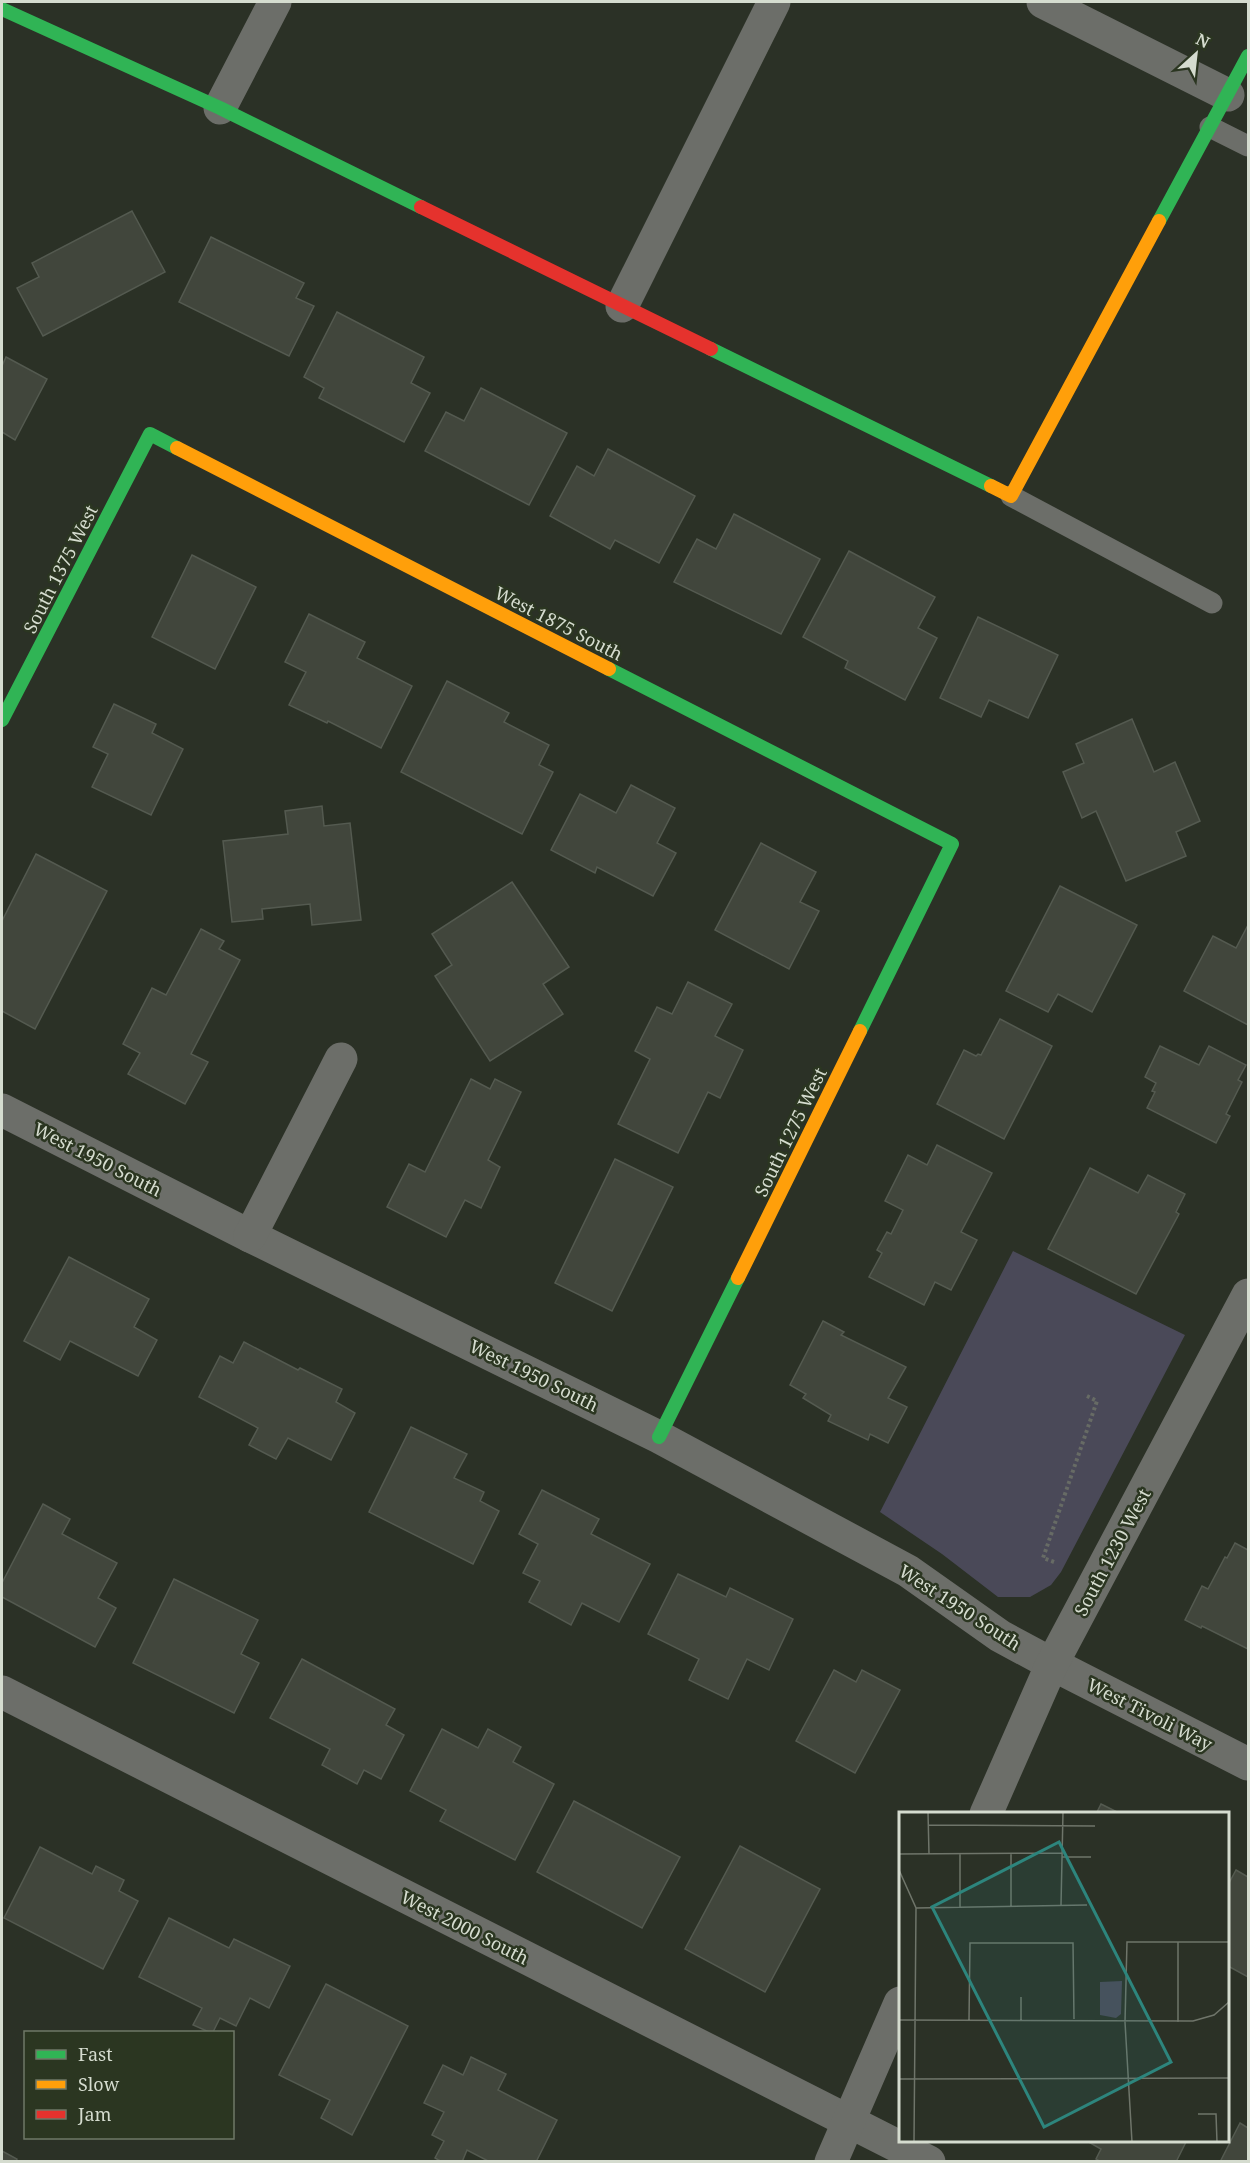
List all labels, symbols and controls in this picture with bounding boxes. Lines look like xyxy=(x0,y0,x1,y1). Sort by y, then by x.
north arrow xyxy=(1166,24,1226,84)
text: N xyxy=(1192,28,1214,53)
street label: South 1375 West xyxy=(17,501,103,637)
street label: West 1875 South xyxy=(491,580,627,666)
street label: South 1275 West xyxy=(748,1063,832,1201)
street label: West 1950 South xyxy=(30,1116,166,1202)
street label: West 1950 South xyxy=(465,1333,603,1417)
street label: South 1230 West xyxy=(1068,1484,1156,1620)
street label: West 1950 South xyxy=(894,1559,1026,1655)
street label: West Tivoli Way xyxy=(1083,1672,1218,1756)
inset map xyxy=(899,1812,1229,2142)
street label: West 2000 South xyxy=(397,1884,533,1970)
legend xyxy=(24,2031,234,2139)
text: Fast xyxy=(78,2042,113,2066)
text: Slow xyxy=(78,2072,120,2096)
text: Jam xyxy=(77,2102,112,2126)

